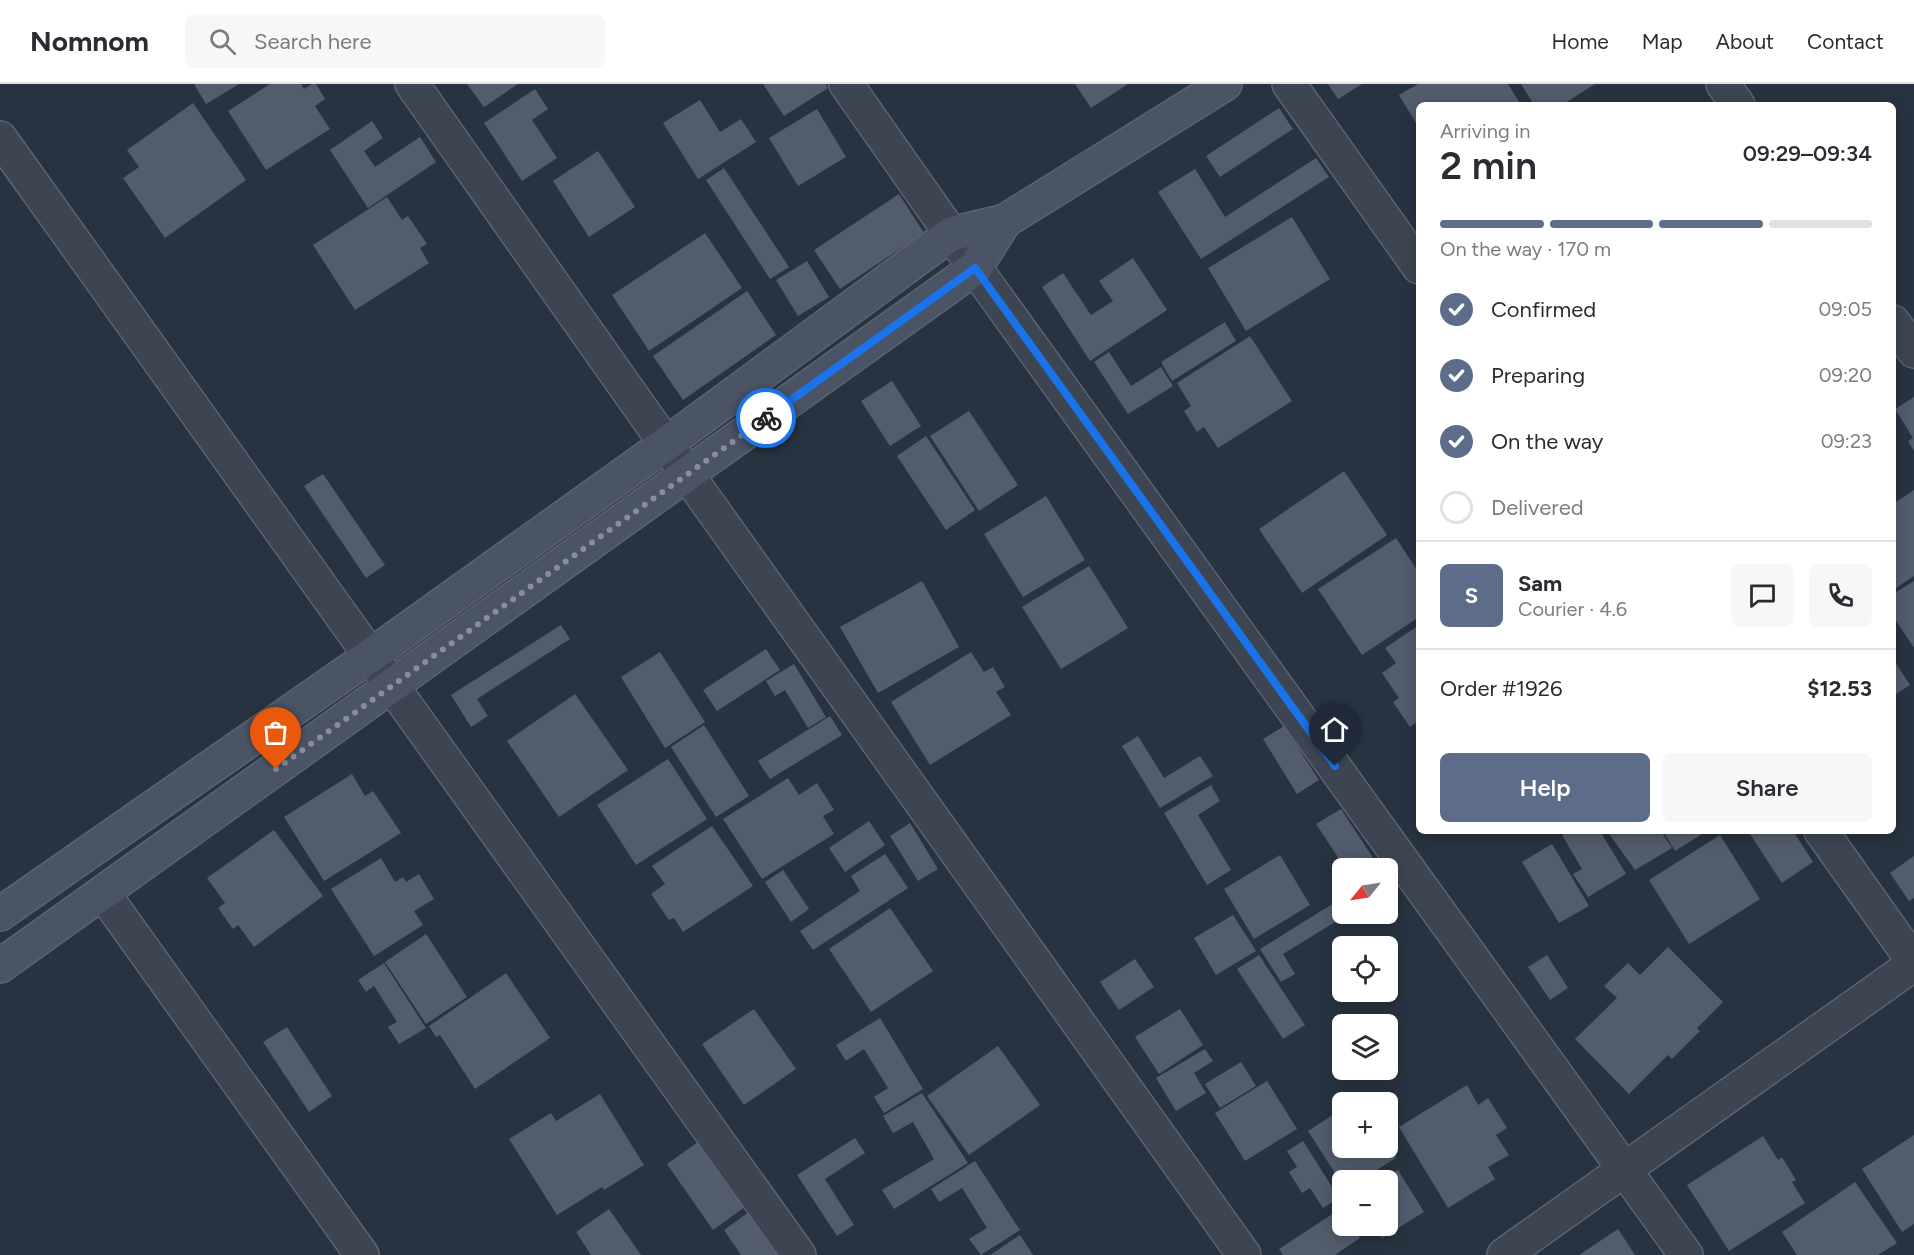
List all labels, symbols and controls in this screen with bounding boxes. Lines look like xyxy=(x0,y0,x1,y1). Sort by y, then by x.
search box xyxy=(185,14,605,68)
text: Nomnom xyxy=(30,24,149,58)
icon: search xyxy=(206,25,239,58)
text: Search here xyxy=(254,28,371,55)
text: Home xyxy=(1552,29,1609,54)
text: Map xyxy=(1642,29,1683,54)
text: About xyxy=(1716,29,1774,54)
text: Contact xyxy=(1807,29,1884,54)
text: Arriving in xyxy=(1440,119,1530,143)
text: 09:29–09:34 xyxy=(1743,140,1872,167)
text: 2 min xyxy=(1440,142,1537,189)
text: On the way · 170 m xyxy=(1440,237,1611,261)
icon: check xyxy=(1440,293,1473,326)
text: Confirmed xyxy=(1491,296,1596,323)
text: 09:05 xyxy=(1818,297,1872,321)
icon: check xyxy=(1440,359,1473,392)
text: Preparing xyxy=(1491,362,1585,389)
text: 09:20 xyxy=(1819,363,1872,387)
courier xyxy=(736,388,796,448)
icon: bike xyxy=(750,402,783,435)
icon: check xyxy=(1440,425,1473,458)
text: On the way xyxy=(1491,428,1603,455)
text: 09:23 xyxy=(1821,429,1872,453)
text: Delivered xyxy=(1491,494,1584,521)
button: chat xyxy=(1731,564,1794,627)
button: phone xyxy=(1809,564,1872,627)
text: Sam xyxy=(1518,570,1562,597)
text: S xyxy=(1465,582,1478,609)
text: Courier · 4.6 xyxy=(1518,597,1627,621)
text: Order #1926 xyxy=(1440,675,1562,702)
text: $12.53 xyxy=(1807,675,1872,702)
pin xyxy=(1309,704,1360,766)
pin xyxy=(250,707,301,769)
icon: home xyxy=(1318,713,1351,746)
icon: bag xyxy=(259,716,292,749)
button: Help xyxy=(1440,753,1650,822)
button: Share xyxy=(1662,753,1872,822)
north arrow xyxy=(1332,858,1398,924)
map controls xyxy=(1332,858,1398,1236)
button: locate xyxy=(1332,936,1398,1002)
button: layers xyxy=(1332,1014,1398,1080)
button: + xyxy=(1332,1092,1398,1158)
button: − xyxy=(1332,1170,1398,1236)

